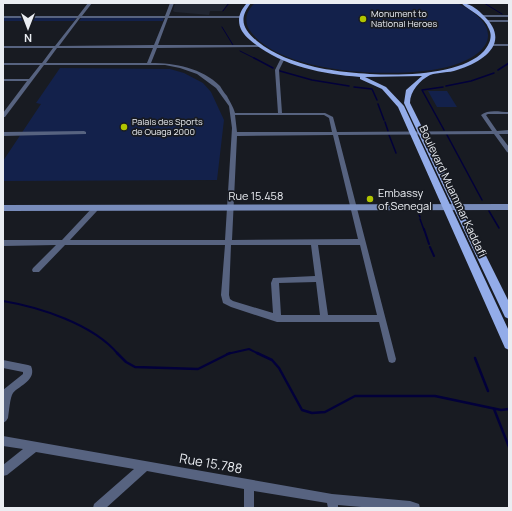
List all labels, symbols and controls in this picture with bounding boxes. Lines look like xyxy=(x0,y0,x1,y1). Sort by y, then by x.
place label: Monument to National Heroes xyxy=(371,7,438,30)
north arrow xyxy=(8,8,48,48)
marker: Monument to National Heroes xyxy=(358,14,368,24)
text: N xyxy=(24,31,32,46)
place label: Palais des Sports de Ouaga 2000 xyxy=(132,115,203,138)
marker: Palais des Sports de Ouaga 2000 xyxy=(119,122,129,132)
street label: Boulevard Muammar Kaddafi xyxy=(416,122,491,259)
place label: Embassy of Senegal xyxy=(378,185,432,213)
street label: Rue 15.458 xyxy=(229,188,283,203)
marker: Embassy of Senegal xyxy=(365,194,375,204)
street label: Rue 15.788 xyxy=(178,449,244,477)

